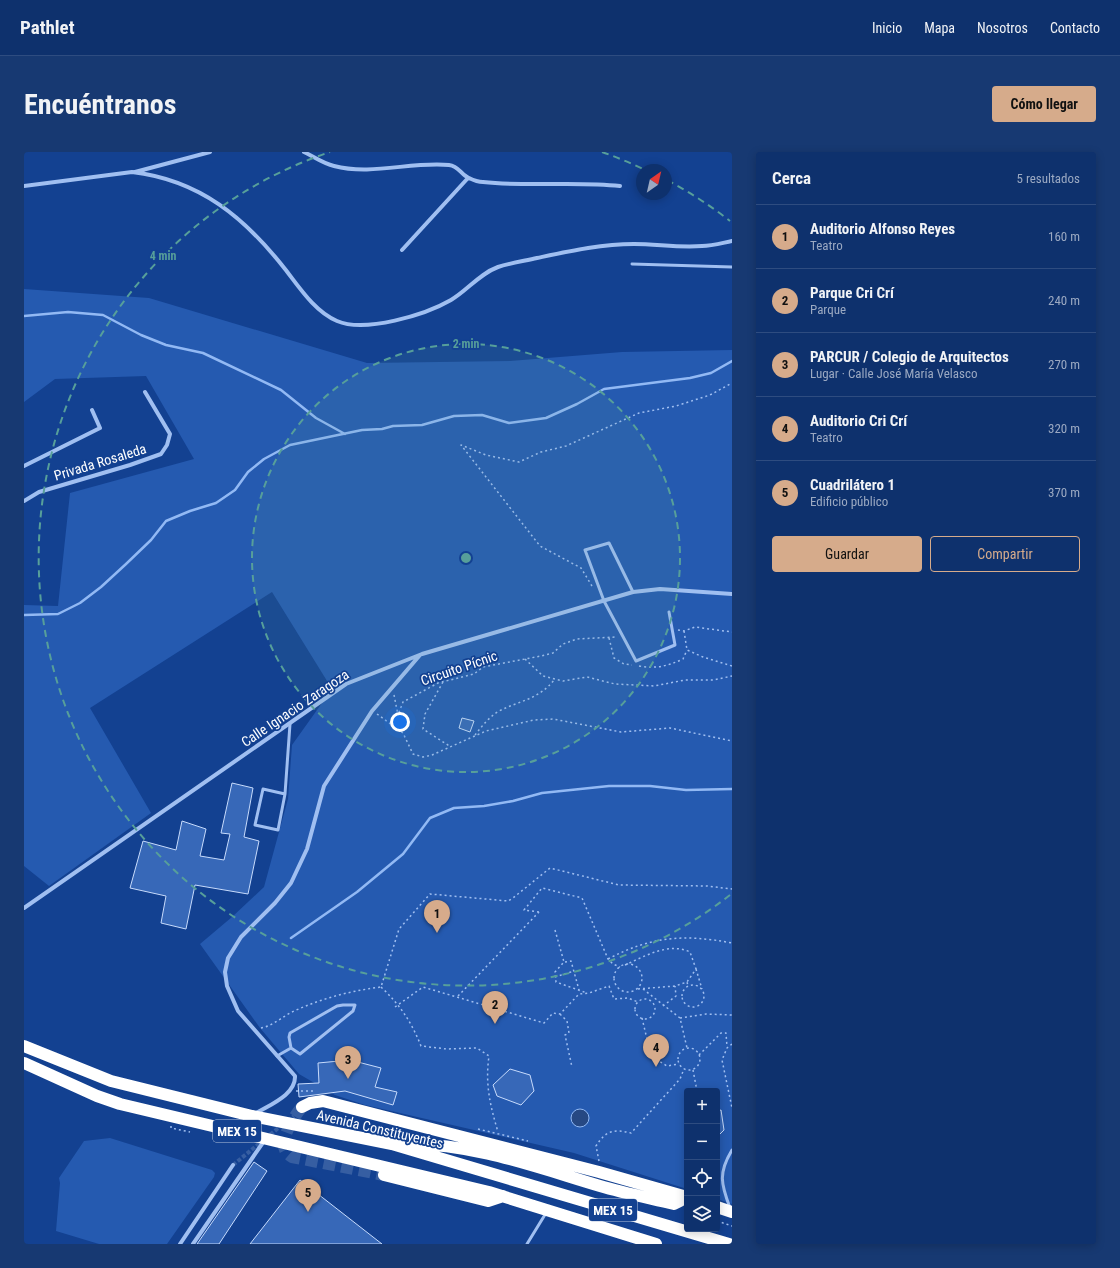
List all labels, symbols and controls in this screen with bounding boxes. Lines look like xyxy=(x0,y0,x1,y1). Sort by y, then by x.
text: Pathlet xyxy=(20,16,75,39)
text: Inicio xyxy=(872,20,902,36)
text: Mapa xyxy=(924,20,955,36)
text: Nosotros xyxy=(977,20,1028,36)
text: Contacto xyxy=(1050,20,1100,36)
button: Cómo llegar xyxy=(992,86,1096,122)
text: Encuéntranos xyxy=(24,88,176,121)
north arrow xyxy=(636,164,672,200)
text: Cerca xyxy=(772,168,811,188)
text: 5 resultados xyxy=(1016,171,1080,186)
text: Auditorio Alfonso Reyes xyxy=(810,220,955,238)
text: 1 xyxy=(782,229,788,244)
text: 160 m xyxy=(1048,229,1080,244)
text: Teatro xyxy=(810,238,843,253)
text: 4 min xyxy=(150,249,176,263)
text: Parque Cri Crí xyxy=(810,284,894,302)
text: 2 xyxy=(782,293,788,308)
text: 240 m xyxy=(1048,293,1080,308)
text: Parque xyxy=(810,302,846,317)
text: 2 min xyxy=(453,337,479,351)
text: PARCUR / Colegio de Arquitectos xyxy=(810,348,1009,366)
text: 3 xyxy=(782,357,788,372)
text: 270 m xyxy=(1048,357,1080,372)
text: Lugar · Calle José María Velasco xyxy=(810,366,977,381)
text: Auditorio Cri Crí xyxy=(810,412,907,430)
text: 4 xyxy=(782,421,788,436)
text: 320 m xyxy=(1048,421,1080,436)
text: Teatro xyxy=(810,430,843,445)
street label: Privada Rosaleda xyxy=(52,440,148,484)
text: Cuadrilátero 1 xyxy=(810,476,895,494)
text: 5 xyxy=(782,485,788,500)
text: 370 m xyxy=(1048,485,1080,500)
text: Edificio público xyxy=(810,494,888,509)
button: Guardar xyxy=(772,536,922,572)
button: Compartir xyxy=(930,536,1080,572)
centre of rings xyxy=(459,551,473,565)
street label: Circuito Pícnic xyxy=(419,647,499,689)
street label: Calle Ignacio Zaragoza xyxy=(238,666,352,750)
your location xyxy=(390,712,410,732)
pin: 1 xyxy=(424,900,450,933)
pin: 2 xyxy=(482,991,508,1024)
pin: 4 xyxy=(643,1034,669,1067)
pin: 3 xyxy=(335,1046,361,1079)
map controls xyxy=(684,1088,720,1232)
button: + xyxy=(684,1088,720,1124)
street label: Avenida Constituyentes xyxy=(315,1107,445,1151)
road number: MEX 15 xyxy=(213,1120,261,1142)
button: − xyxy=(684,1124,720,1160)
button: locate xyxy=(684,1160,720,1196)
pin: 5 xyxy=(295,1179,321,1212)
button: layers xyxy=(684,1196,720,1232)
road number: MEX 15 xyxy=(589,1199,637,1221)

